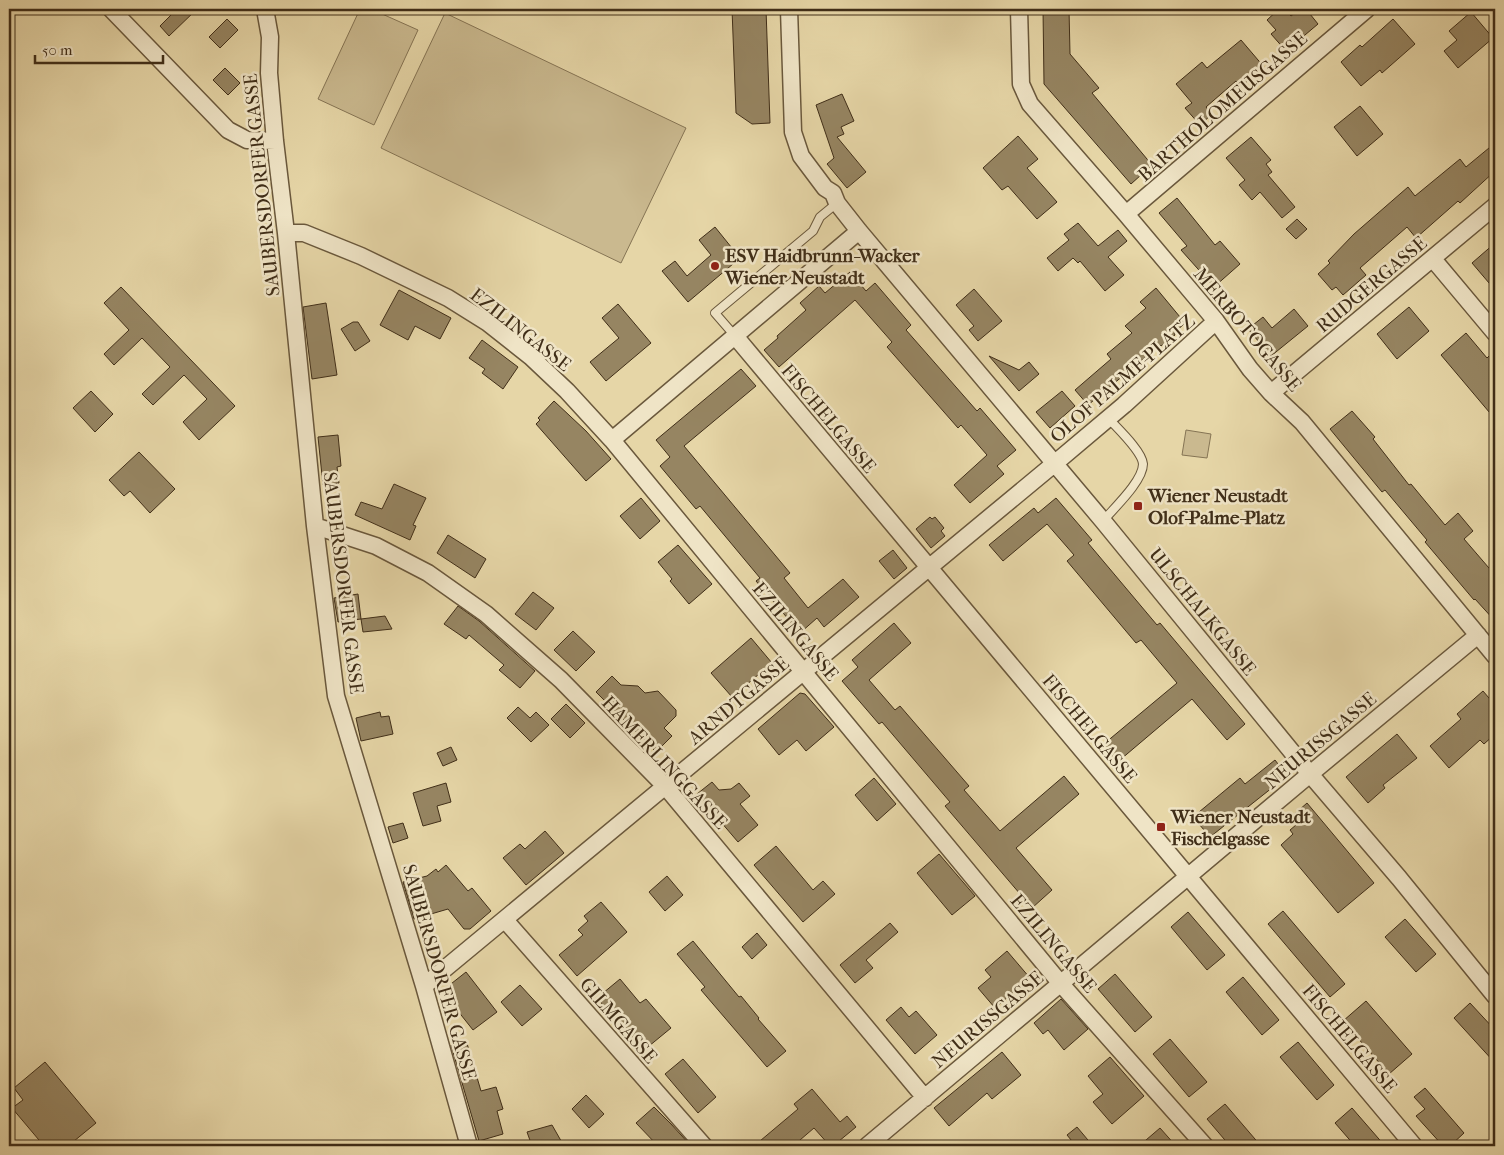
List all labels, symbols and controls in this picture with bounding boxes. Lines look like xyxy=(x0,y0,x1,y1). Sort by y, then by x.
street label: BARTHOLOMEUSGASSE xyxy=(1134,27,1312,186)
scale bar xyxy=(35,32,162,64)
text: 50 m xyxy=(42,41,73,59)
street label: SAUBERSDORFER GASSE xyxy=(239,72,285,297)
street label: RUDGERGASSE xyxy=(1312,232,1432,337)
place label: ESV Haidbrunn-Wacker Wiener Neustadt xyxy=(724,245,921,289)
marker: ESV Haidbrunn-Wacker Wiener Neustadt xyxy=(709,260,721,272)
street label: MERBOTOGASSE xyxy=(1189,263,1306,396)
street label: EZILINGASSE xyxy=(466,284,576,376)
street label: OLOF PALME-PLATZ xyxy=(1046,310,1200,448)
street label: FISCHELGASSE xyxy=(776,360,880,478)
street label: SAUBERSDORFER GASSE xyxy=(318,471,368,696)
place label: Wiener Neustadt Olof-Palme-Platz xyxy=(1147,485,1288,529)
marker: Wiener Neustadt Olof-Palme-Platz xyxy=(1132,500,1144,512)
street label: ULSCHALKGASSE xyxy=(1144,543,1261,680)
street label: EZILINGASSE xyxy=(748,578,843,686)
street label: ARNDTGASSE xyxy=(683,652,794,750)
street label: FISCHELGASSE xyxy=(1037,670,1141,788)
street label: NEURISSGASSE xyxy=(1260,688,1381,794)
street label: HAMERLINGGASSE xyxy=(597,692,732,834)
place label: Wiener Neustadt Fischelgasse xyxy=(1170,806,1311,850)
marker: Wiener Neustadt Fischelgasse xyxy=(1155,821,1167,833)
street label: SAUBERSDORFER GASSE xyxy=(398,862,481,1083)
street label: EZILINGASSE xyxy=(1006,890,1101,998)
street label: NEURISSGASSE xyxy=(927,967,1048,1073)
street label: GILMGASSE xyxy=(575,973,662,1068)
street label: FISCHELGASSE xyxy=(1297,980,1401,1098)

